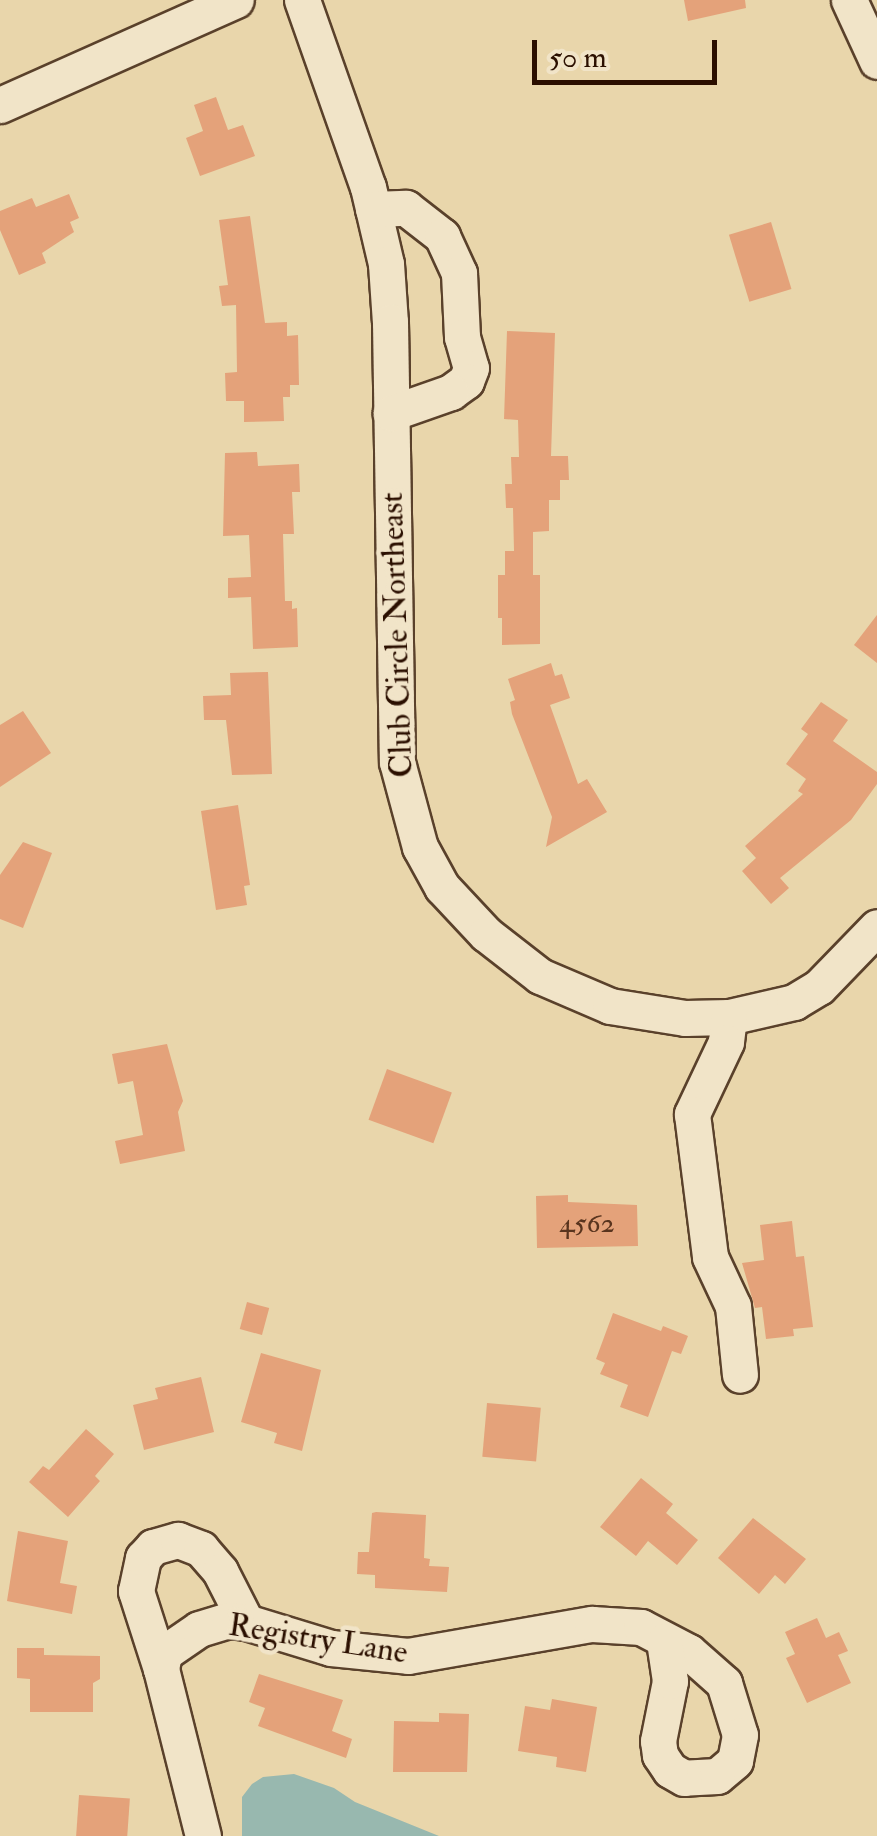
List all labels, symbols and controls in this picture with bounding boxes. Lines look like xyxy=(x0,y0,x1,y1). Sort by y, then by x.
scale bar xyxy=(537,20,722,82)
text: 50 m xyxy=(549,39,607,76)
street label: Club Circle Northeast xyxy=(373,492,421,778)
house number: 4562 xyxy=(559,1207,615,1241)
street label: Registry Lane xyxy=(226,1606,410,1672)

